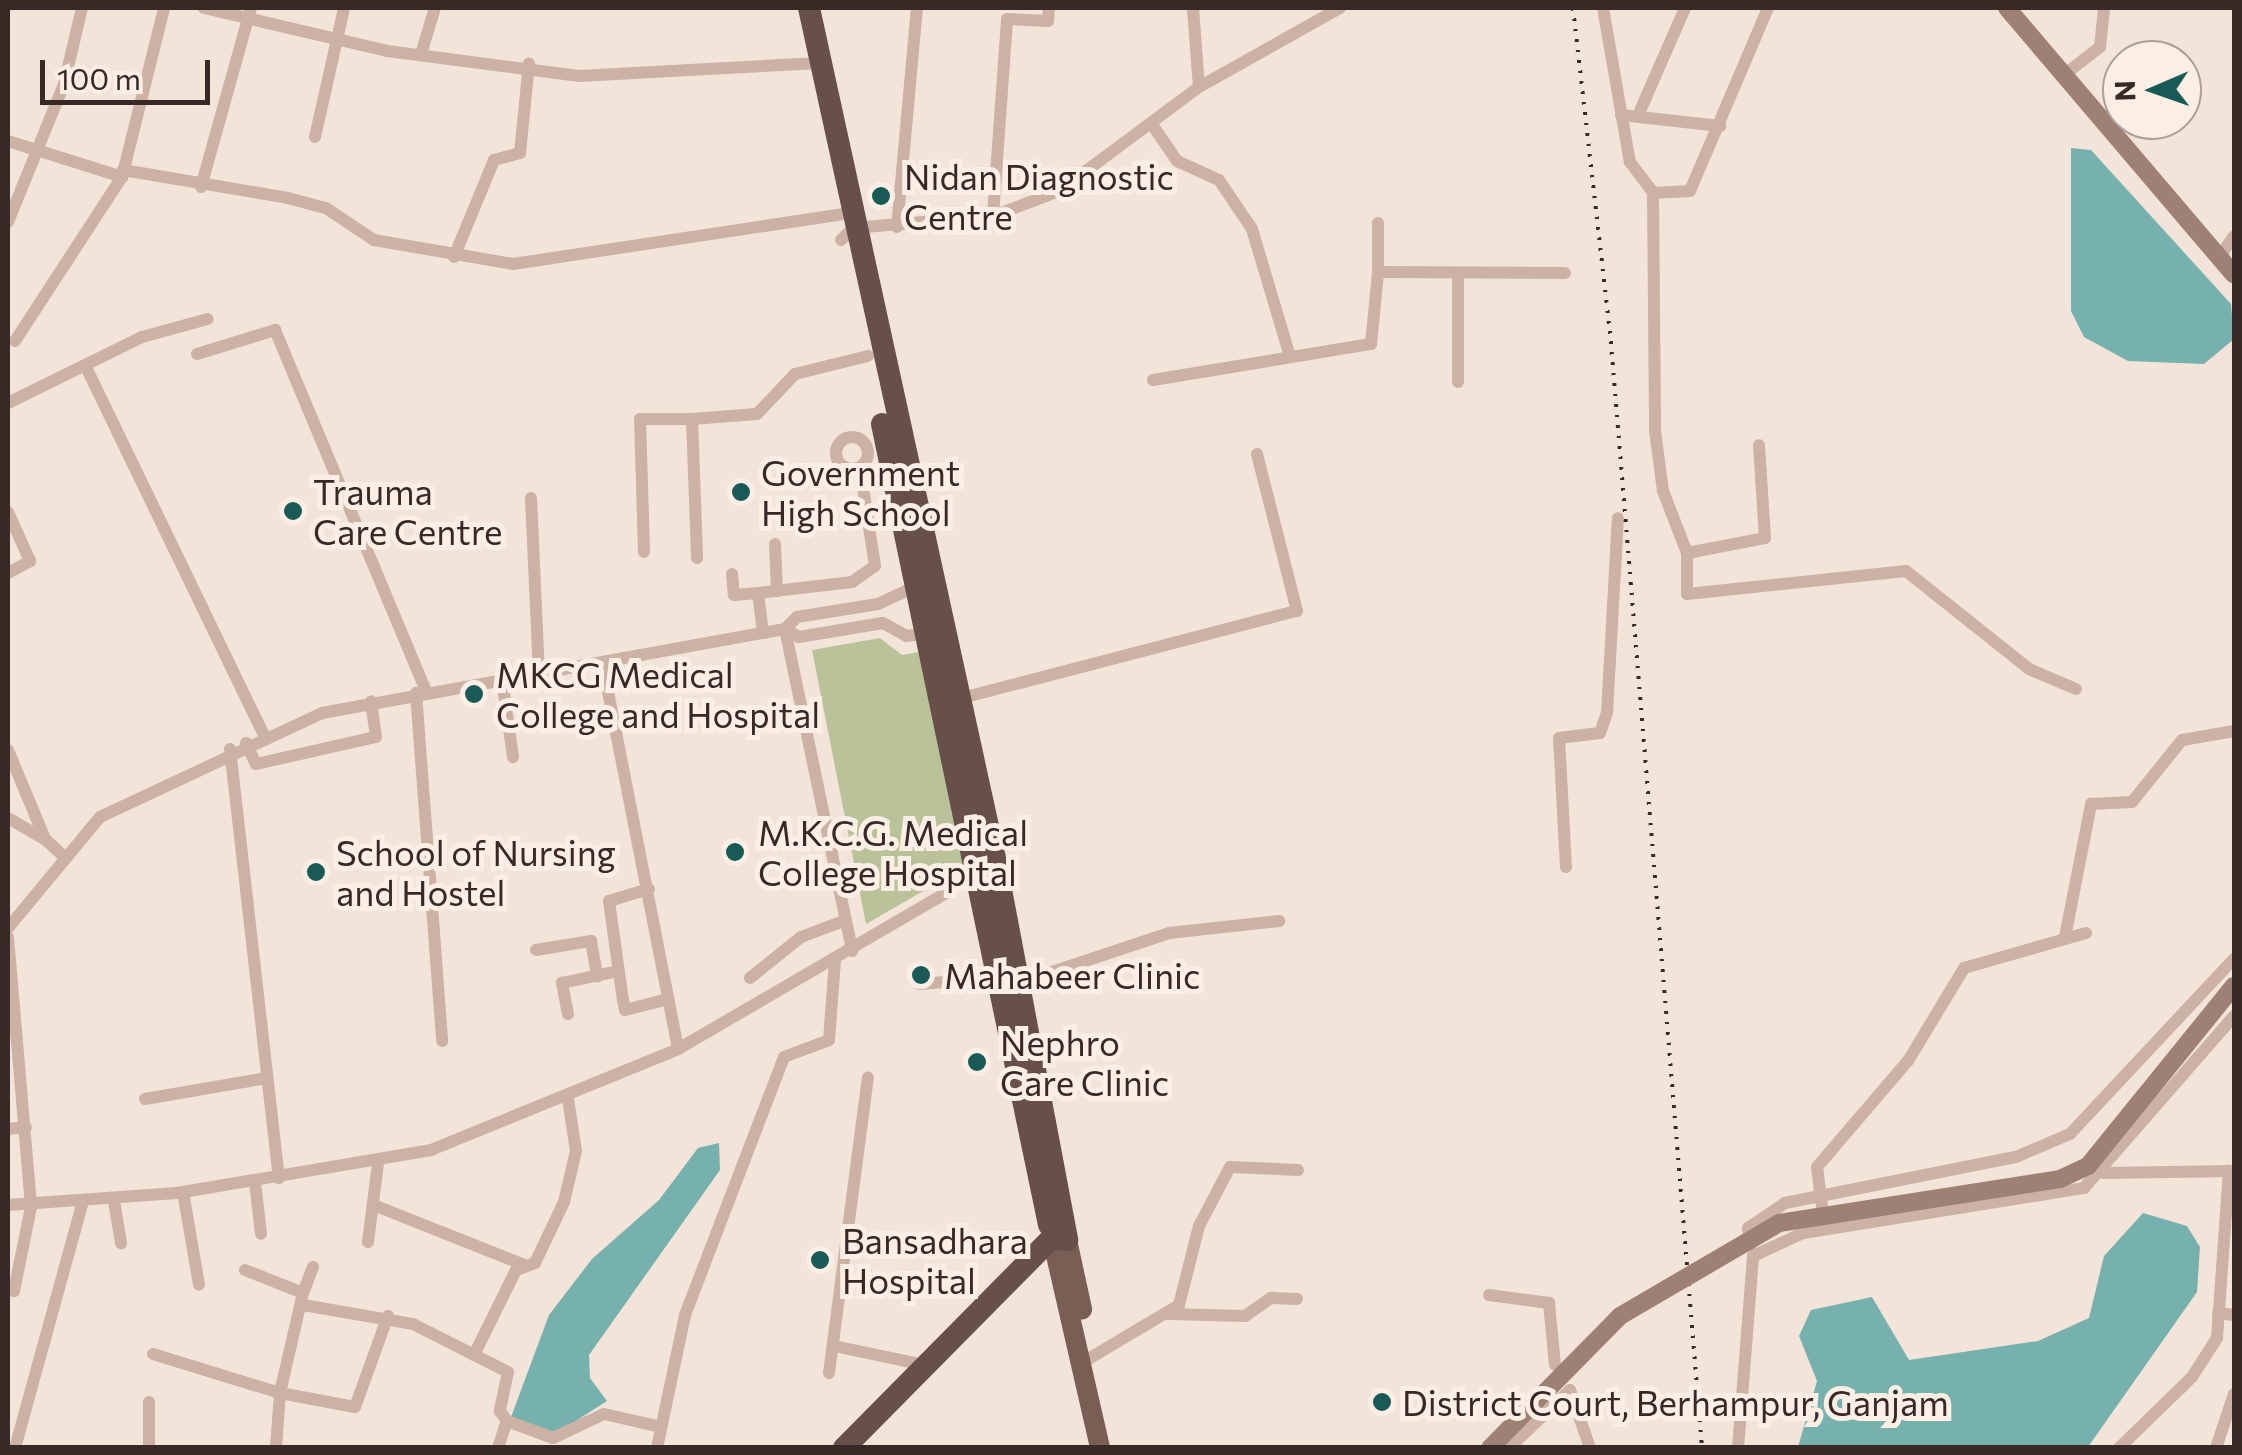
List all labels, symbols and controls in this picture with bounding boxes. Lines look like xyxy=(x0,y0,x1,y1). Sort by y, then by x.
scale bar xyxy=(45,40,215,102)
north arrow xyxy=(2102,40,2202,140)
text: 100 m xyxy=(57,59,141,96)
text: N xyxy=(2107,80,2141,102)
place label: Nidan Diagnostic Centre xyxy=(904,155,1174,237)
marker: Nidan Diagnostic Centre xyxy=(868,183,894,209)
place label: Government High School xyxy=(761,451,960,533)
place label: Trauma Care Centre xyxy=(313,470,503,552)
marker: Government High School xyxy=(730,481,752,503)
marker: Trauma Care Centre xyxy=(282,500,304,522)
place label: MKCG Medical College and Hospital xyxy=(496,653,820,735)
marker: MKCG Medical College and Hospital xyxy=(461,681,487,707)
place label: M.K.C.G. Medical College Hospital xyxy=(758,811,1028,893)
place label: School of Nursing and Hostel xyxy=(336,831,616,913)
marker: M.K.C.G. Medical College Hospital xyxy=(722,839,748,865)
marker: School of Nursing and Hostel xyxy=(305,861,327,883)
place label: Mahabeer Clinic xyxy=(944,954,1200,996)
marker: Mahabeer Clinic xyxy=(908,962,934,988)
place label: Nephro Care Clinic xyxy=(1000,1021,1169,1103)
marker: Nephro Care Clinic xyxy=(964,1049,990,1075)
place label: Bansadhara Hospital xyxy=(842,1219,1028,1301)
marker: Bansadhara Hospital xyxy=(807,1247,833,1273)
place label: District Court, Berhampur, Ganjam xyxy=(1402,1381,1949,1423)
marker: District Court, Berhampur, Ganjam xyxy=(1371,1391,1393,1413)

